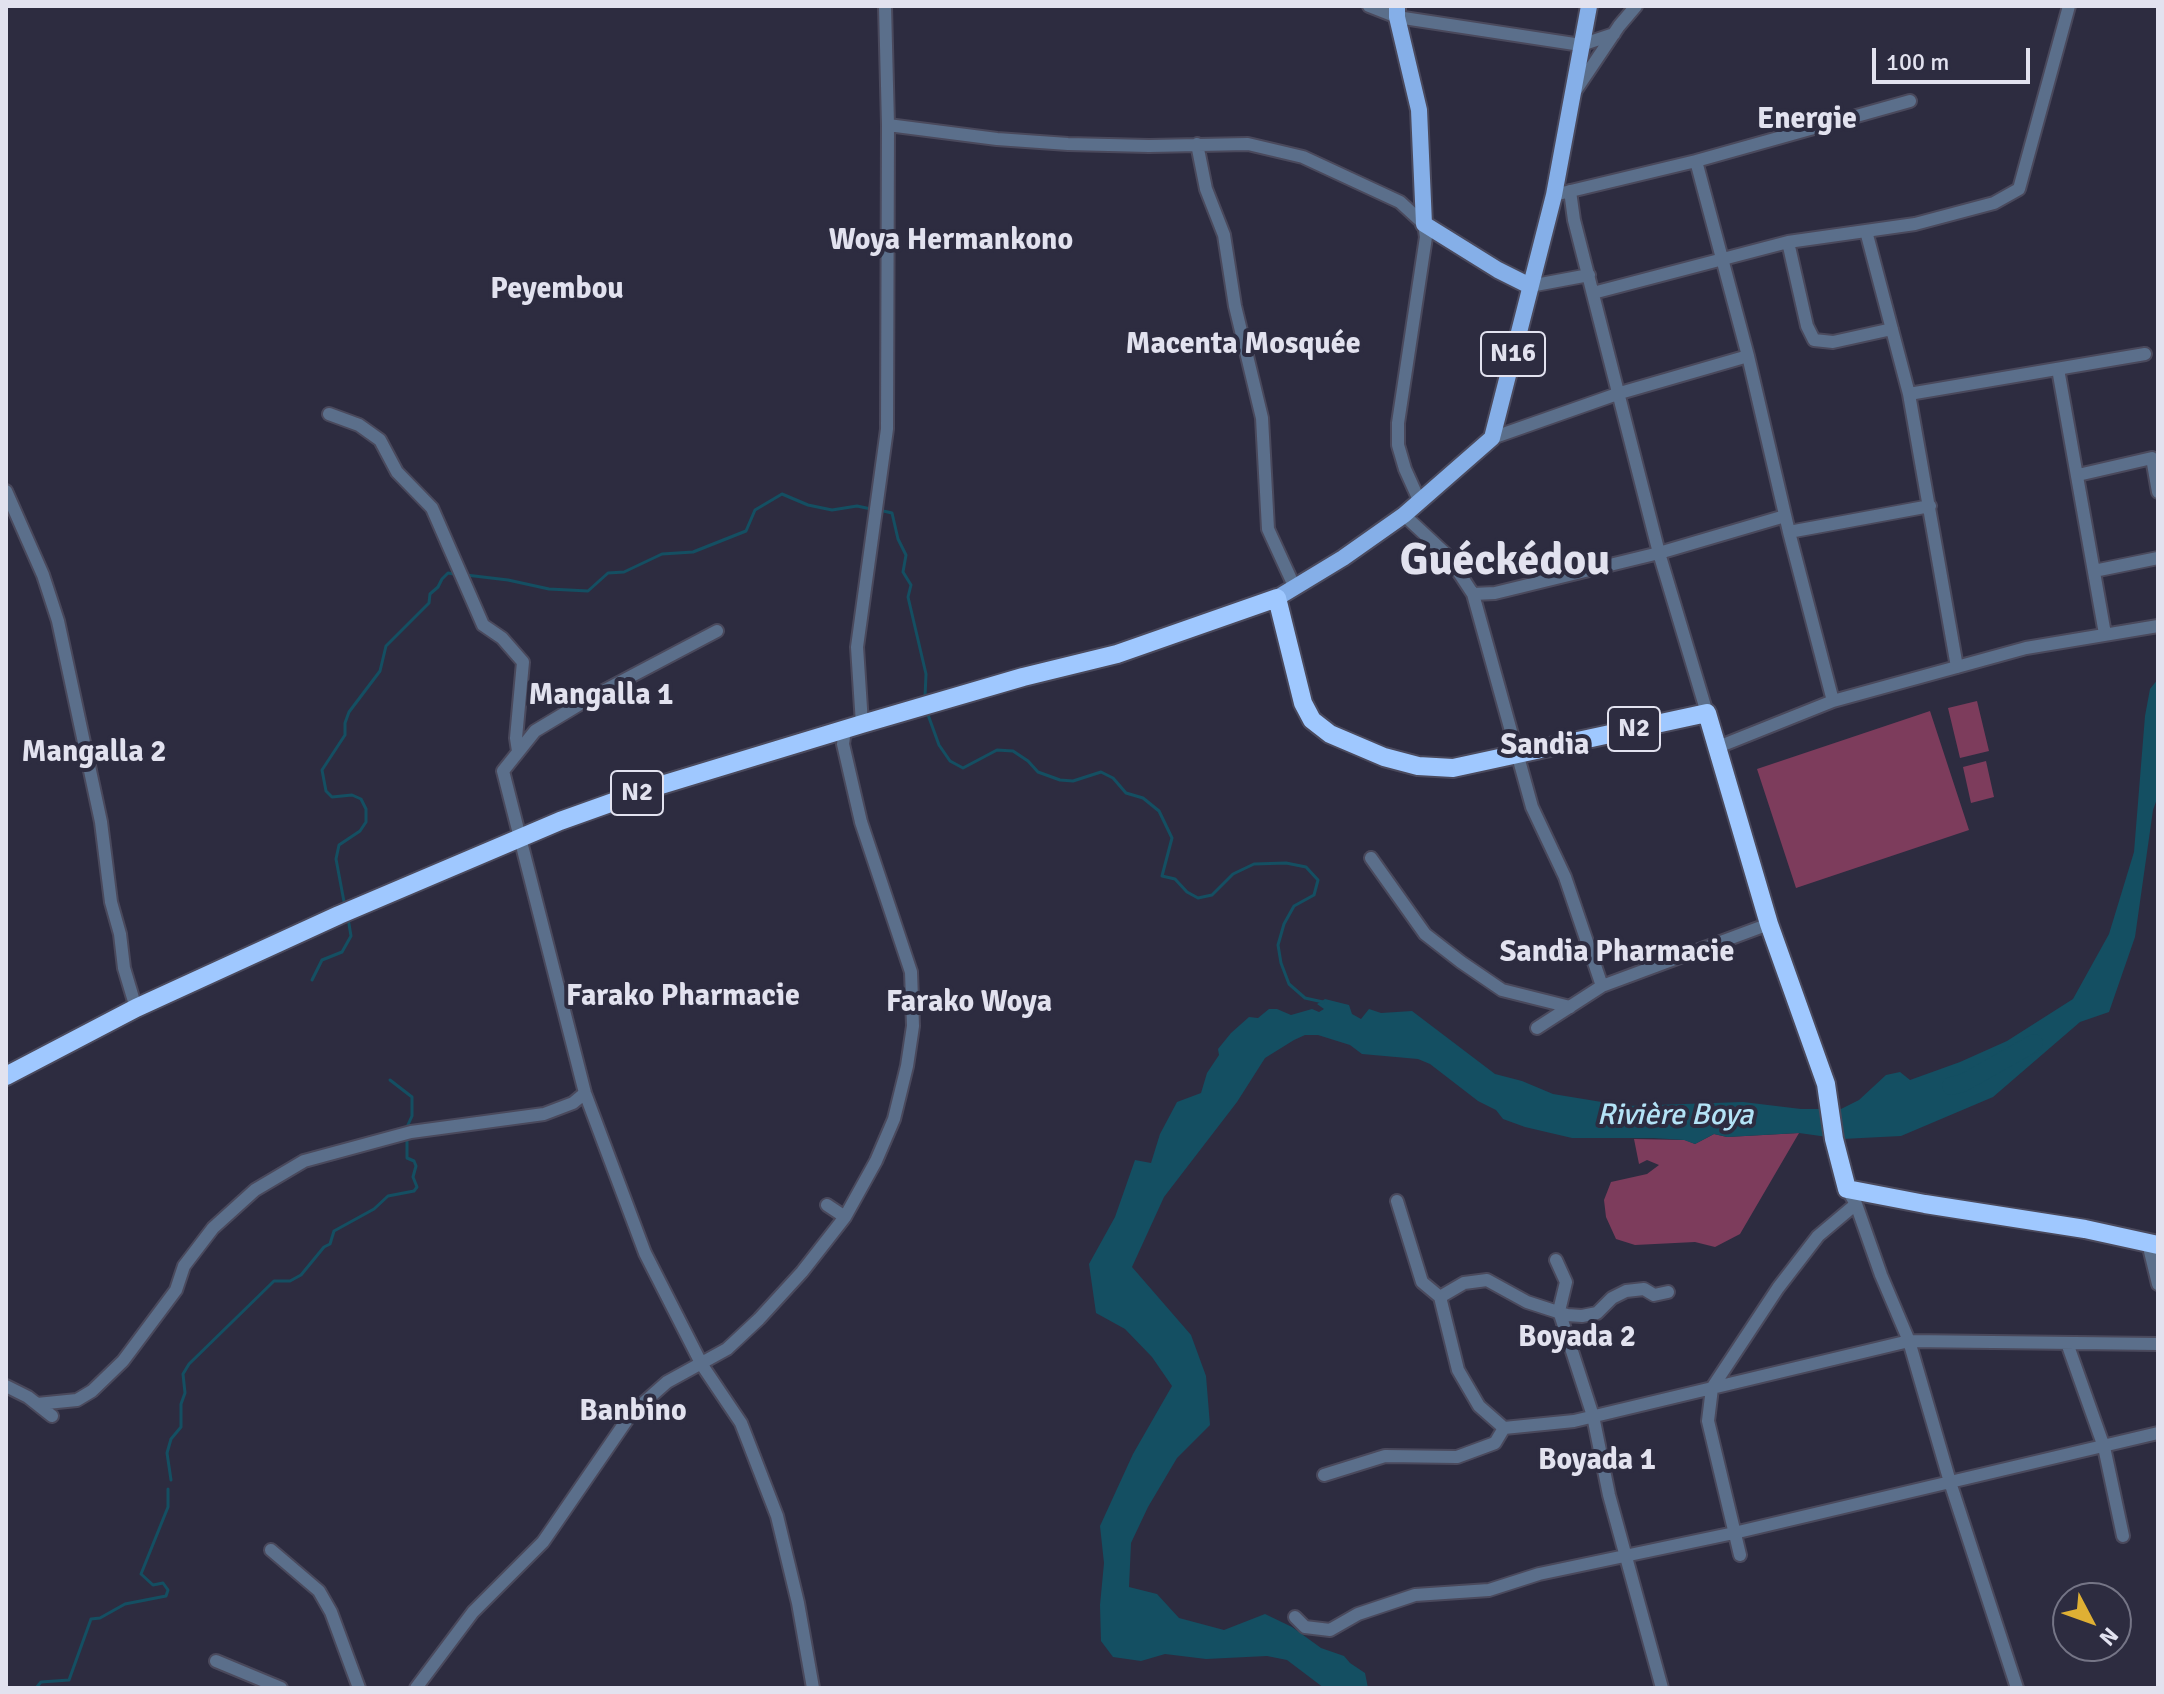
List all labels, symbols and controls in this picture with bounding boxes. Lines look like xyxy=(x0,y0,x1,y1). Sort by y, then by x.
scale bar xyxy=(1876,32,2034,82)
text: 100 m xyxy=(1886,47,1949,77)
district label: Energie xyxy=(1757,102,1857,138)
district label: Woya Hermankono xyxy=(829,223,1073,259)
district label: Peyembou xyxy=(490,272,624,308)
district label: Macenta Mosquée xyxy=(1125,327,1361,363)
road number: N16 xyxy=(1481,332,1545,376)
district label: Guéckédou xyxy=(1400,536,1610,588)
district label: Mangalla 1 xyxy=(528,678,674,714)
road number: N2 xyxy=(1608,707,1660,751)
district label: Sandia xyxy=(1501,728,1589,764)
district label: Mangalla 2 xyxy=(21,735,167,771)
road number: N2 xyxy=(611,771,663,815)
district label: Sandia Pharmacie xyxy=(1500,935,1734,971)
district label: Farako Pharmacie xyxy=(566,979,800,1015)
district label: Farako Woya xyxy=(886,985,1052,1021)
water label: Rivière Boya xyxy=(1597,1098,1753,1134)
district label: Boyada 2 xyxy=(1518,1320,1636,1356)
district label: Banbino xyxy=(579,1394,687,1430)
district label: Boyada 1 xyxy=(1538,1443,1656,1479)
north arrow xyxy=(2052,1582,2132,1662)
text: N xyxy=(2094,1622,2124,1651)

